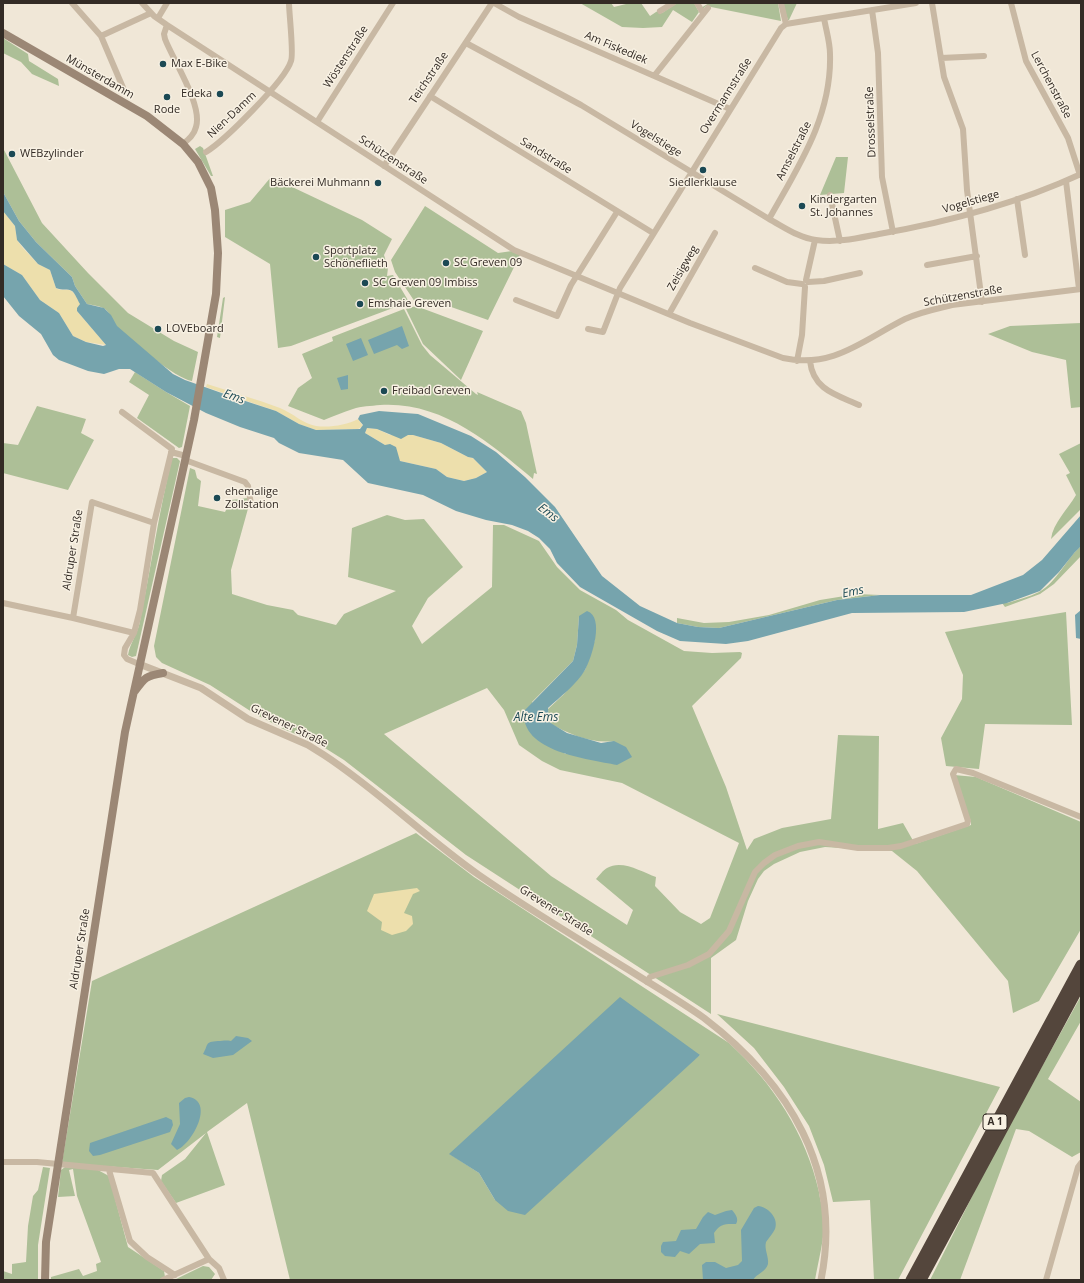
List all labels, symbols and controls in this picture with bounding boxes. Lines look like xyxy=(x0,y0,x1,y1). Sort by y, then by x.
street label: Wöstenstraße xyxy=(321,23,371,91)
street label: Am Fiskediek xyxy=(583,29,649,67)
street label: Lerchenstraße xyxy=(1028,49,1074,121)
street label: Teichstraße xyxy=(407,50,451,106)
street label: Münsterdamm xyxy=(64,52,136,102)
street label: Overmannstraße xyxy=(697,55,755,137)
place label: Max E-Bike xyxy=(171,57,227,71)
marker: Max E-Bike xyxy=(158,59,168,69)
street label: Drosselstraße xyxy=(863,86,879,158)
place label: Edeka xyxy=(181,87,212,101)
street label: Nien-Damm xyxy=(205,89,259,141)
marker: Edeka xyxy=(215,89,225,99)
marker: Rode xyxy=(162,92,172,102)
place label: Rode xyxy=(154,103,180,117)
street label: Vogelstiege xyxy=(628,118,684,160)
street label: Amselstraße xyxy=(774,119,814,183)
street label: Schützenstraße xyxy=(356,133,430,187)
street label: Sandstraße xyxy=(518,135,574,177)
place label: WEBzylinder xyxy=(20,147,84,161)
marker: WEBzylinder xyxy=(7,149,17,159)
marker: Siedlerklause xyxy=(698,165,708,175)
place label: Bäckerei Muhmann xyxy=(270,176,370,190)
place label: Siedlerklause xyxy=(669,176,737,190)
marker: Bäckerei Muhmann xyxy=(373,178,383,188)
street label: Vogelstiege xyxy=(941,188,1001,216)
place label: Kindergarten St. Johannes xyxy=(810,193,877,219)
marker: Kindergarten St. Johannes xyxy=(797,201,807,211)
street label: Zeisigweg xyxy=(665,243,701,293)
place label: Sportplatz Schöneflieth xyxy=(324,244,388,270)
marker: Sportplatz Schöneflieth xyxy=(311,252,321,262)
place label: SC Greven 09 xyxy=(454,256,522,270)
marker: SC Greven 09 xyxy=(441,258,451,268)
place label: SC Greven 09 Imbiss xyxy=(373,276,477,290)
marker: SC Greven 09 Imbiss xyxy=(360,278,370,288)
street label: Schützenstraße xyxy=(923,283,1003,309)
place label: Emshaie Greven xyxy=(368,297,451,311)
marker: Emshaie Greven xyxy=(355,299,365,309)
place label: LOVEboard xyxy=(166,322,224,336)
marker: LOVEboard xyxy=(153,324,163,334)
place label: Freibad Greven xyxy=(392,384,471,398)
marker: Freibad Greven xyxy=(379,386,389,396)
water label: Ems xyxy=(221,387,247,407)
place label: ehemalige Zollstation xyxy=(225,485,279,511)
marker: ehemalige Zollstation xyxy=(212,493,222,503)
water label: Ems xyxy=(535,501,561,525)
street label: Aldruper Straße xyxy=(60,509,86,591)
water label: Ems xyxy=(841,583,865,601)
street label: Grevener Straße xyxy=(248,702,330,750)
water label: Alte Ems xyxy=(514,711,558,725)
street label: Grevener Straße xyxy=(517,883,595,939)
street label: Aldruper Straße xyxy=(67,908,93,990)
road number: A 1 xyxy=(983,1114,1007,1130)

